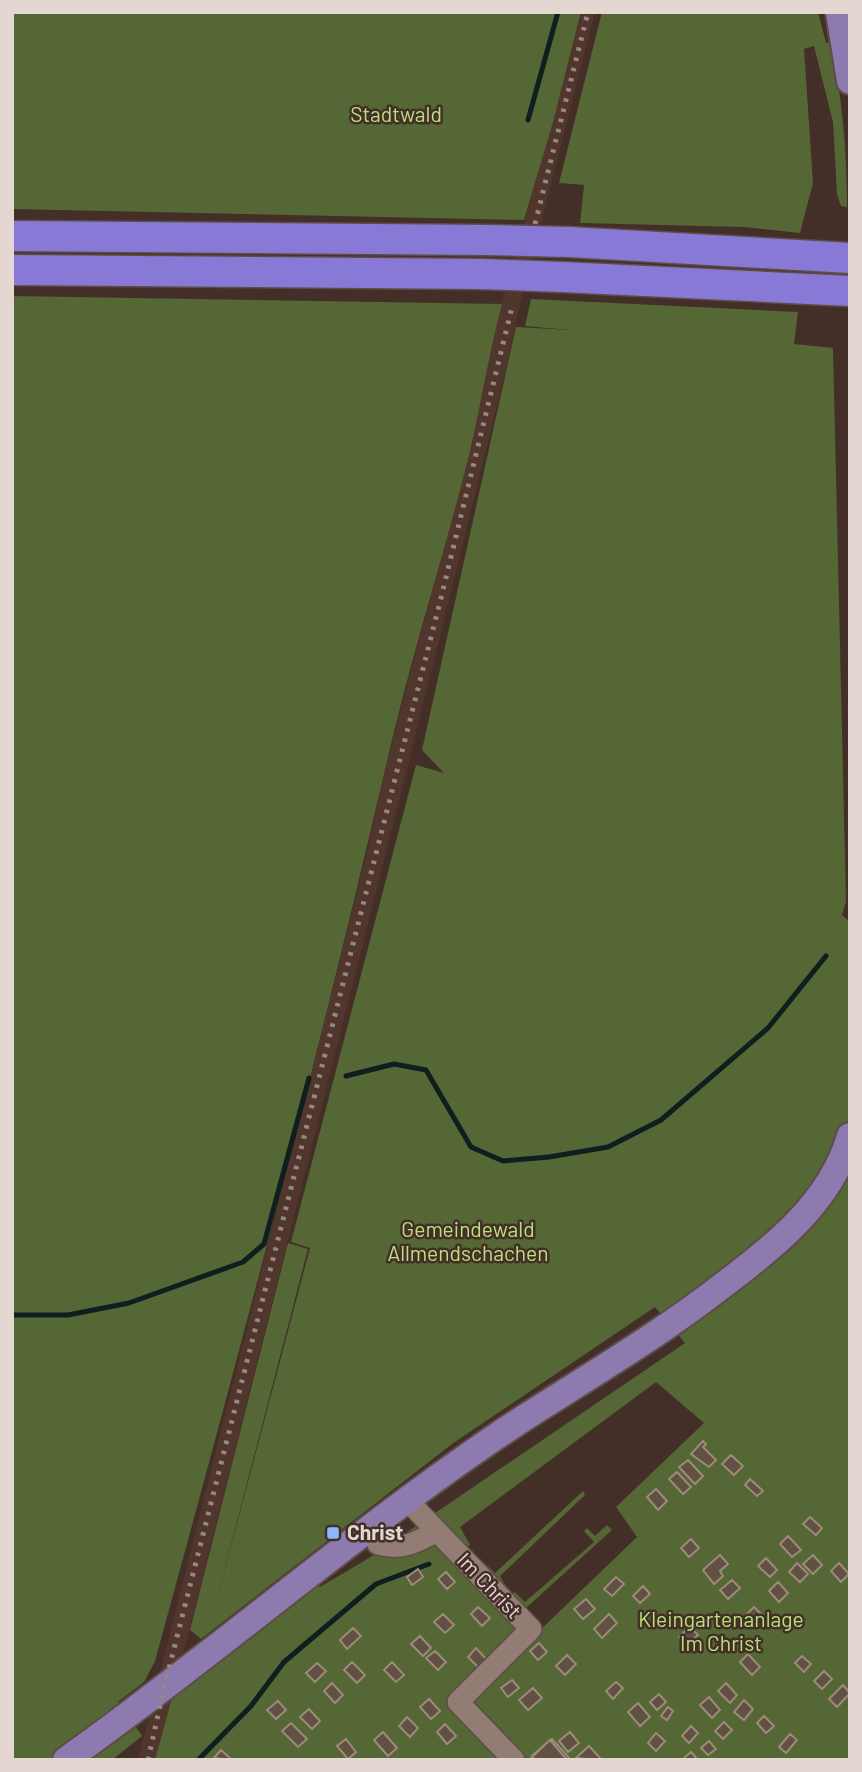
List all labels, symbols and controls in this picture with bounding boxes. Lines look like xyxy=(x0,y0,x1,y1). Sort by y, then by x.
park label: Stadtwald xyxy=(350,101,442,126)
park label: Gemeindewald Allmendschachen xyxy=(387,1216,549,1265)
place label: Christ xyxy=(347,1519,403,1544)
marker: Christ xyxy=(325,1525,341,1541)
street label: Im Christ xyxy=(453,1547,527,1623)
park label: Kleingartenanlage Im Christ xyxy=(638,1606,804,1655)

